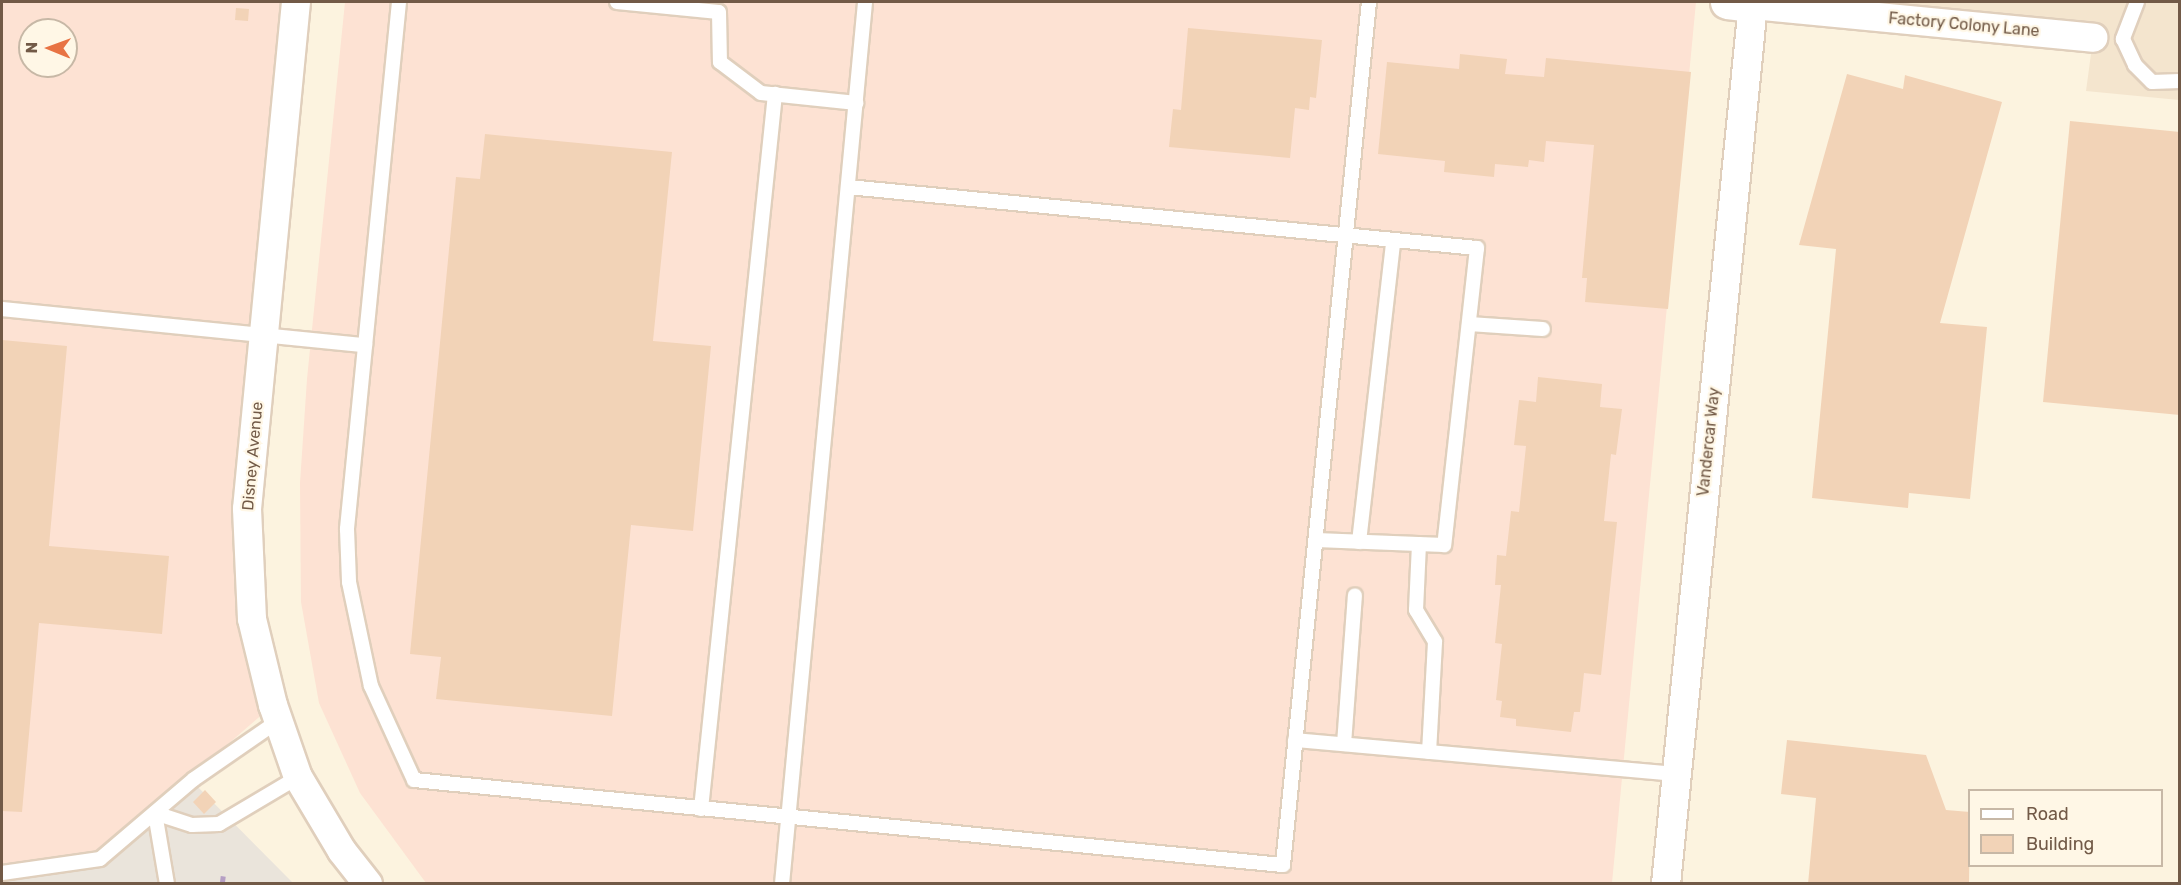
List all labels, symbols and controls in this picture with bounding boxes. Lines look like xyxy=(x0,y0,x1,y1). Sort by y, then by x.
street label: Factory Colony Lane xyxy=(1887,9,2041,41)
north arrow xyxy=(18,18,78,78)
text: N xyxy=(22,42,41,54)
street label: Vandercar Way xyxy=(1694,386,1724,498)
street label: Disney Avenue xyxy=(239,400,267,512)
legend xyxy=(1968,789,2163,867)
text: Road xyxy=(2026,803,2069,825)
text: Building xyxy=(2026,833,2094,855)

